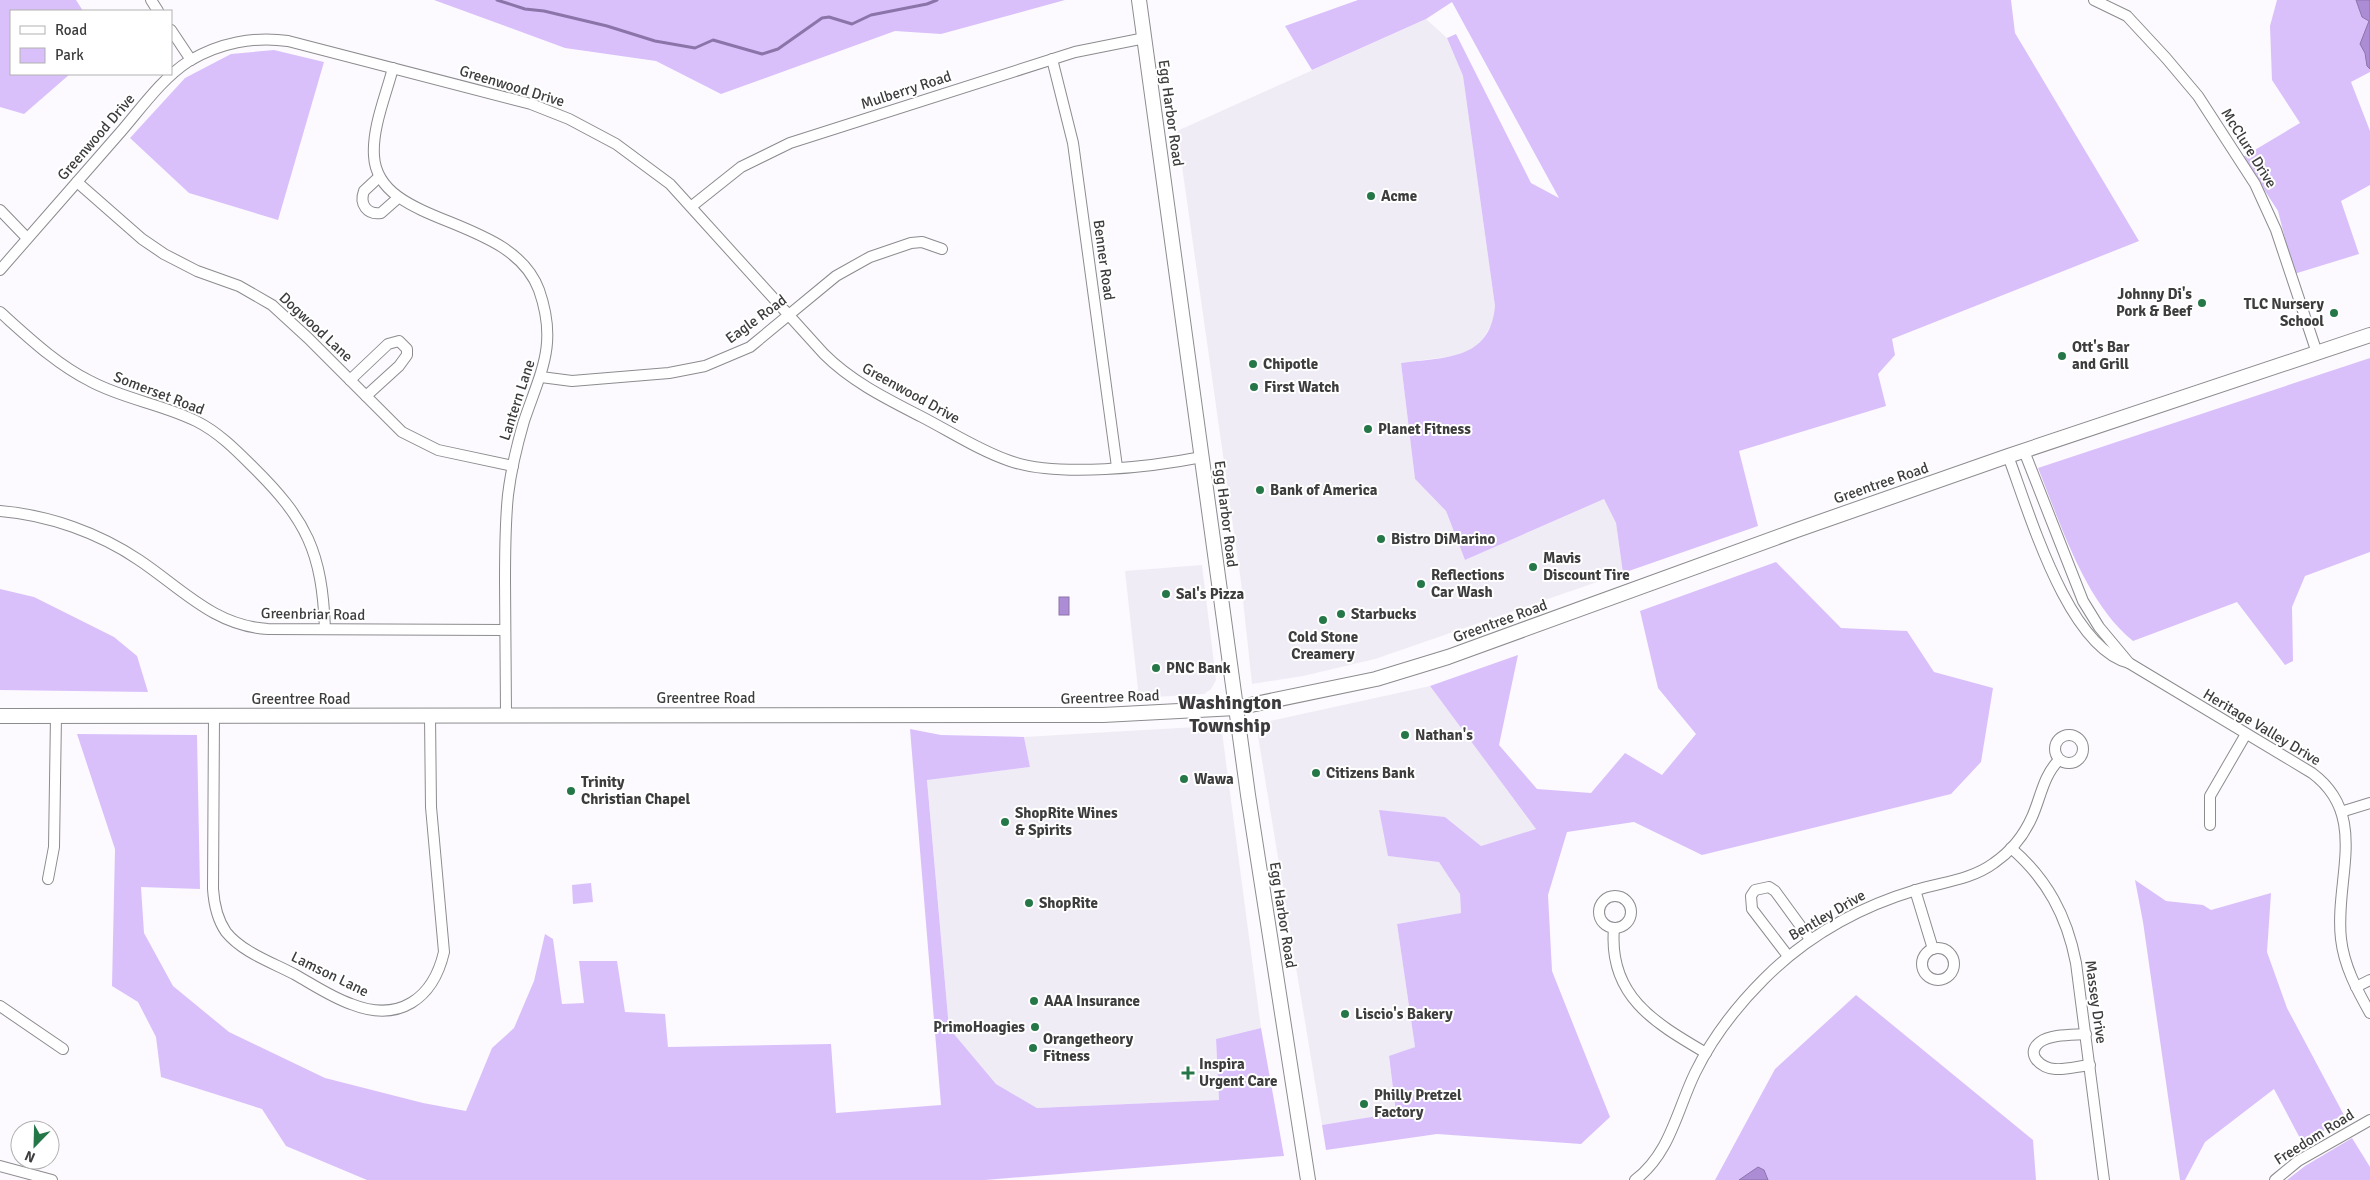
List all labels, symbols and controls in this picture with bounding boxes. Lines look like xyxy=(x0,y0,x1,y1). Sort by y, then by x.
legend xyxy=(10,10,172,75)
text: Road xyxy=(55,21,87,39)
text: Park xyxy=(55,46,84,64)
street label: Egg Harbor Road xyxy=(1155,59,1187,167)
street label: Greenwood Drive xyxy=(457,61,567,111)
street label: Mulberry Road xyxy=(859,67,954,113)
street label: Greenwood Drive xyxy=(53,90,139,184)
street label: McClure Drive xyxy=(2217,105,2281,191)
place label: Acme xyxy=(1381,187,1417,205)
marker: Acme xyxy=(1365,190,1377,202)
street label: Benner Road xyxy=(1089,218,1119,302)
place label: Johnny Di's Pork & Beef xyxy=(2116,285,2194,320)
street label: Dogwood Lane xyxy=(276,288,356,366)
street label: Eagle Road xyxy=(722,291,790,347)
place label: TLC Nursery School xyxy=(2244,295,2325,330)
marker: Johnny Di's Pork & Beef xyxy=(2196,297,2208,309)
marker: TLC Nursery School xyxy=(2328,307,2340,319)
place label: Ott's Bar and Grill xyxy=(2072,338,2130,373)
marker: Ott's Bar and Grill xyxy=(2056,350,2068,362)
place label: Chipotle xyxy=(1263,355,1318,373)
street label: Lantern Lane xyxy=(495,357,539,443)
marker: Chipotle xyxy=(1247,358,1259,370)
street label: Greenwood Drive xyxy=(859,359,963,427)
street label: Somerset Road xyxy=(111,367,207,419)
place label: First Watch xyxy=(1264,378,1339,396)
marker: First Watch xyxy=(1248,381,1260,393)
place label: Planet Fitness xyxy=(1378,420,1471,438)
marker: Planet Fitness xyxy=(1362,423,1374,435)
street label: Greentree Road xyxy=(1831,458,1931,508)
street label: Egg Harbor Road xyxy=(1211,460,1241,568)
place label: Bank of America xyxy=(1270,481,1378,499)
marker: Bank of America xyxy=(1254,484,1266,496)
place label: Bistro DiMarino xyxy=(1391,530,1495,548)
marker: Bistro DiMarino xyxy=(1375,533,1387,545)
place label: Mavis Discount Tire xyxy=(1543,549,1630,584)
marker: Mavis Discount Tire xyxy=(1527,561,1539,573)
place label: Reflections Car Wash xyxy=(1431,566,1505,601)
marker: Reflections Car Wash xyxy=(1415,578,1427,590)
place label: Sal's Pizza xyxy=(1176,585,1244,603)
marker: Sal's Pizza xyxy=(1160,588,1172,600)
street label: Greentree Road xyxy=(1450,596,1550,646)
street label: Greenbriar Road xyxy=(261,604,365,624)
place label: Starbucks xyxy=(1351,605,1417,623)
marker: Starbucks xyxy=(1335,608,1347,620)
marker: Cold Stone Creamery xyxy=(1317,614,1329,626)
place label: Cold Stone Creamery xyxy=(1288,628,1358,663)
place label: PNC Bank xyxy=(1166,659,1231,677)
marker: PNC Bank xyxy=(1150,662,1162,674)
street label: Heritage Valley Drive xyxy=(2200,685,2324,769)
street label: Greentree Road xyxy=(1060,686,1160,708)
street label: Greentree Road xyxy=(657,689,756,707)
street label: Greentree Road xyxy=(252,690,351,708)
district label: Washington Township xyxy=(1178,690,1282,738)
place label: Nathan's xyxy=(1415,726,1473,744)
marker: Nathan's xyxy=(1399,729,1411,741)
place label: Citizens Bank xyxy=(1326,764,1415,782)
marker: Citizens Bank xyxy=(1310,767,1322,779)
place label: Wawa xyxy=(1194,770,1234,788)
place label: Trinity Christian Chapel xyxy=(581,773,690,808)
marker: Wawa xyxy=(1178,773,1190,785)
marker: Trinity Christian Chapel xyxy=(565,785,577,797)
place label: ShopRite Wines & Spirits xyxy=(1015,804,1118,839)
marker: ShopRite Wines & Spirits xyxy=(999,816,1011,828)
street label: Egg Harbor Road xyxy=(1266,861,1300,969)
street label: Bentley Drive xyxy=(1785,886,1869,944)
place label: ShopRite xyxy=(1039,894,1098,912)
marker: ShopRite xyxy=(1023,897,1035,909)
street label: Lamson Lane xyxy=(288,947,372,1001)
street label: Massey Drive xyxy=(2081,959,2111,1045)
place label: AAA Insurance xyxy=(1044,992,1140,1010)
marker: AAA Insurance xyxy=(1028,995,1040,1007)
place label: Liscio's Bakery xyxy=(1355,1005,1453,1023)
marker: Liscio's Bakery xyxy=(1339,1008,1351,1020)
place label: PrimoHoagies xyxy=(933,1018,1025,1036)
marker: PrimoHoagies xyxy=(1029,1021,1041,1033)
place label: Orangetheory Fitness xyxy=(1043,1030,1134,1065)
marker: Orangetheory Fitness xyxy=(1027,1042,1039,1054)
place label: Inspira Urgent Care xyxy=(1199,1055,1278,1090)
marker: Inspira Urgent Care xyxy=(1181,1066,1195,1080)
place label: Philly Pretzel Factory xyxy=(1374,1086,1462,1121)
marker: Philly Pretzel Factory xyxy=(1358,1098,1370,1110)
street label: Freedom Road xyxy=(2271,1105,2357,1169)
north arrow xyxy=(10,1120,60,1170)
text: N xyxy=(22,1147,38,1166)

